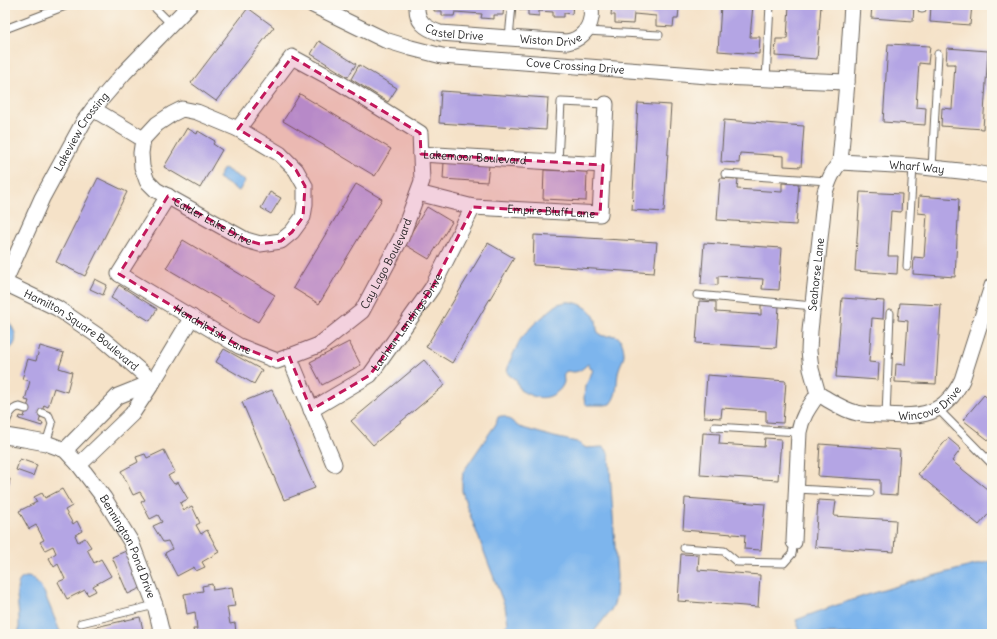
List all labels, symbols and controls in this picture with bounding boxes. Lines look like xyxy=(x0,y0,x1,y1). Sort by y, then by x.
street label: Castel Drive xyxy=(422,21,484,43)
street label: Wiston Drive xyxy=(519,30,585,49)
street label: Cove Crossing Drive xyxy=(526,55,625,77)
street label: Lakeview Crossing xyxy=(51,89,111,174)
street label: Lakemoor Boulevard xyxy=(423,147,528,167)
street label: Wharf Way xyxy=(889,158,945,176)
street label: Calder Lake Drive xyxy=(171,194,254,248)
street label: Empire Bluff Lane xyxy=(507,202,596,221)
street label: Cay Lago Boulevard xyxy=(357,216,415,311)
street label: Seahorse Lane xyxy=(805,237,827,312)
street label: Lachlan Landings Drive xyxy=(368,271,445,374)
street label: Hamilton Square Boulevard xyxy=(22,286,142,374)
street label: Hendrik Isle Lane xyxy=(171,302,253,357)
street label: Wincove Drive xyxy=(898,384,964,423)
street label: Bennington Pond Drive xyxy=(97,492,159,600)

